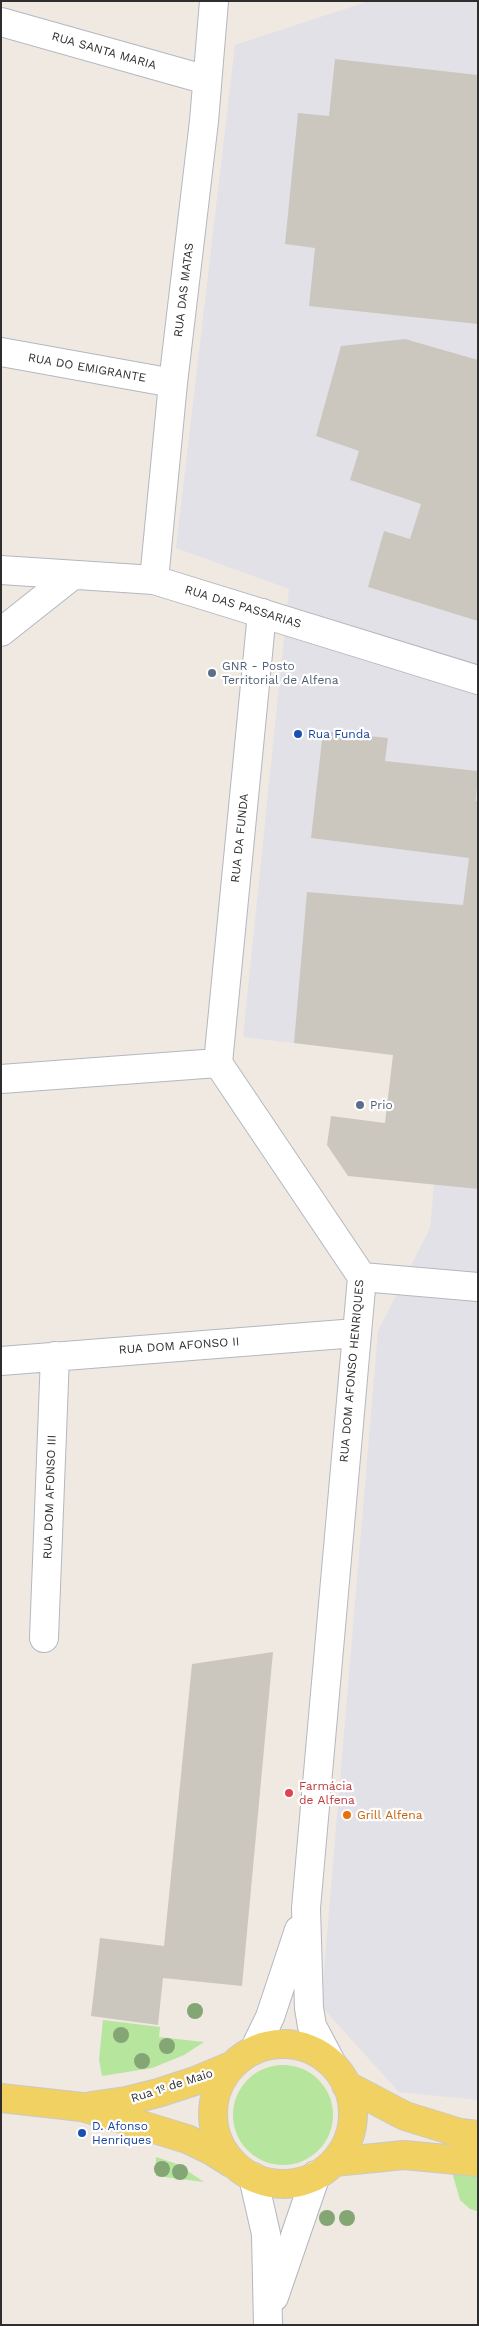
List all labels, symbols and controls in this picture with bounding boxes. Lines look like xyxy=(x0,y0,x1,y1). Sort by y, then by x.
street label: RUA SANTA MARIA xyxy=(50,29,158,73)
street label: RUA DAS MATAS xyxy=(171,242,197,338)
street label: RUA DO EMIGRANTE xyxy=(27,351,147,385)
street label: RUA DAS PASSARIAS xyxy=(183,582,303,632)
place label: GNR - Posto Territorial de Alfena xyxy=(222,659,339,687)
marker: GNR - Posto Territorial de Alfena xyxy=(206,667,218,679)
place label: Rua Funda xyxy=(308,727,370,741)
marker: Rua Funda xyxy=(292,728,304,740)
street label: RUA DA FUNDA xyxy=(228,793,252,883)
place label: Prio xyxy=(370,1098,393,1112)
marker: Prio xyxy=(354,1099,366,1111)
street label: RUA DOM AFONSO HENRIQUES xyxy=(337,1279,367,1463)
street label: RUA DOM AFONSO II xyxy=(118,1335,240,1357)
street label: RUA DOM AFONSO III xyxy=(41,1435,59,1559)
place label: Farmácia de Alfena xyxy=(299,1779,355,1807)
marker: Farmácia de Alfena xyxy=(283,1787,295,1799)
place label: Grill Alfena xyxy=(357,1808,422,1822)
marker: Grill Alfena xyxy=(341,1809,353,1821)
street label: Rua 1º de Maio xyxy=(129,2066,215,2106)
place label: D. Afonso Henriques xyxy=(92,2119,151,2147)
marker: D. Afonso Henriques xyxy=(76,2127,88,2139)

